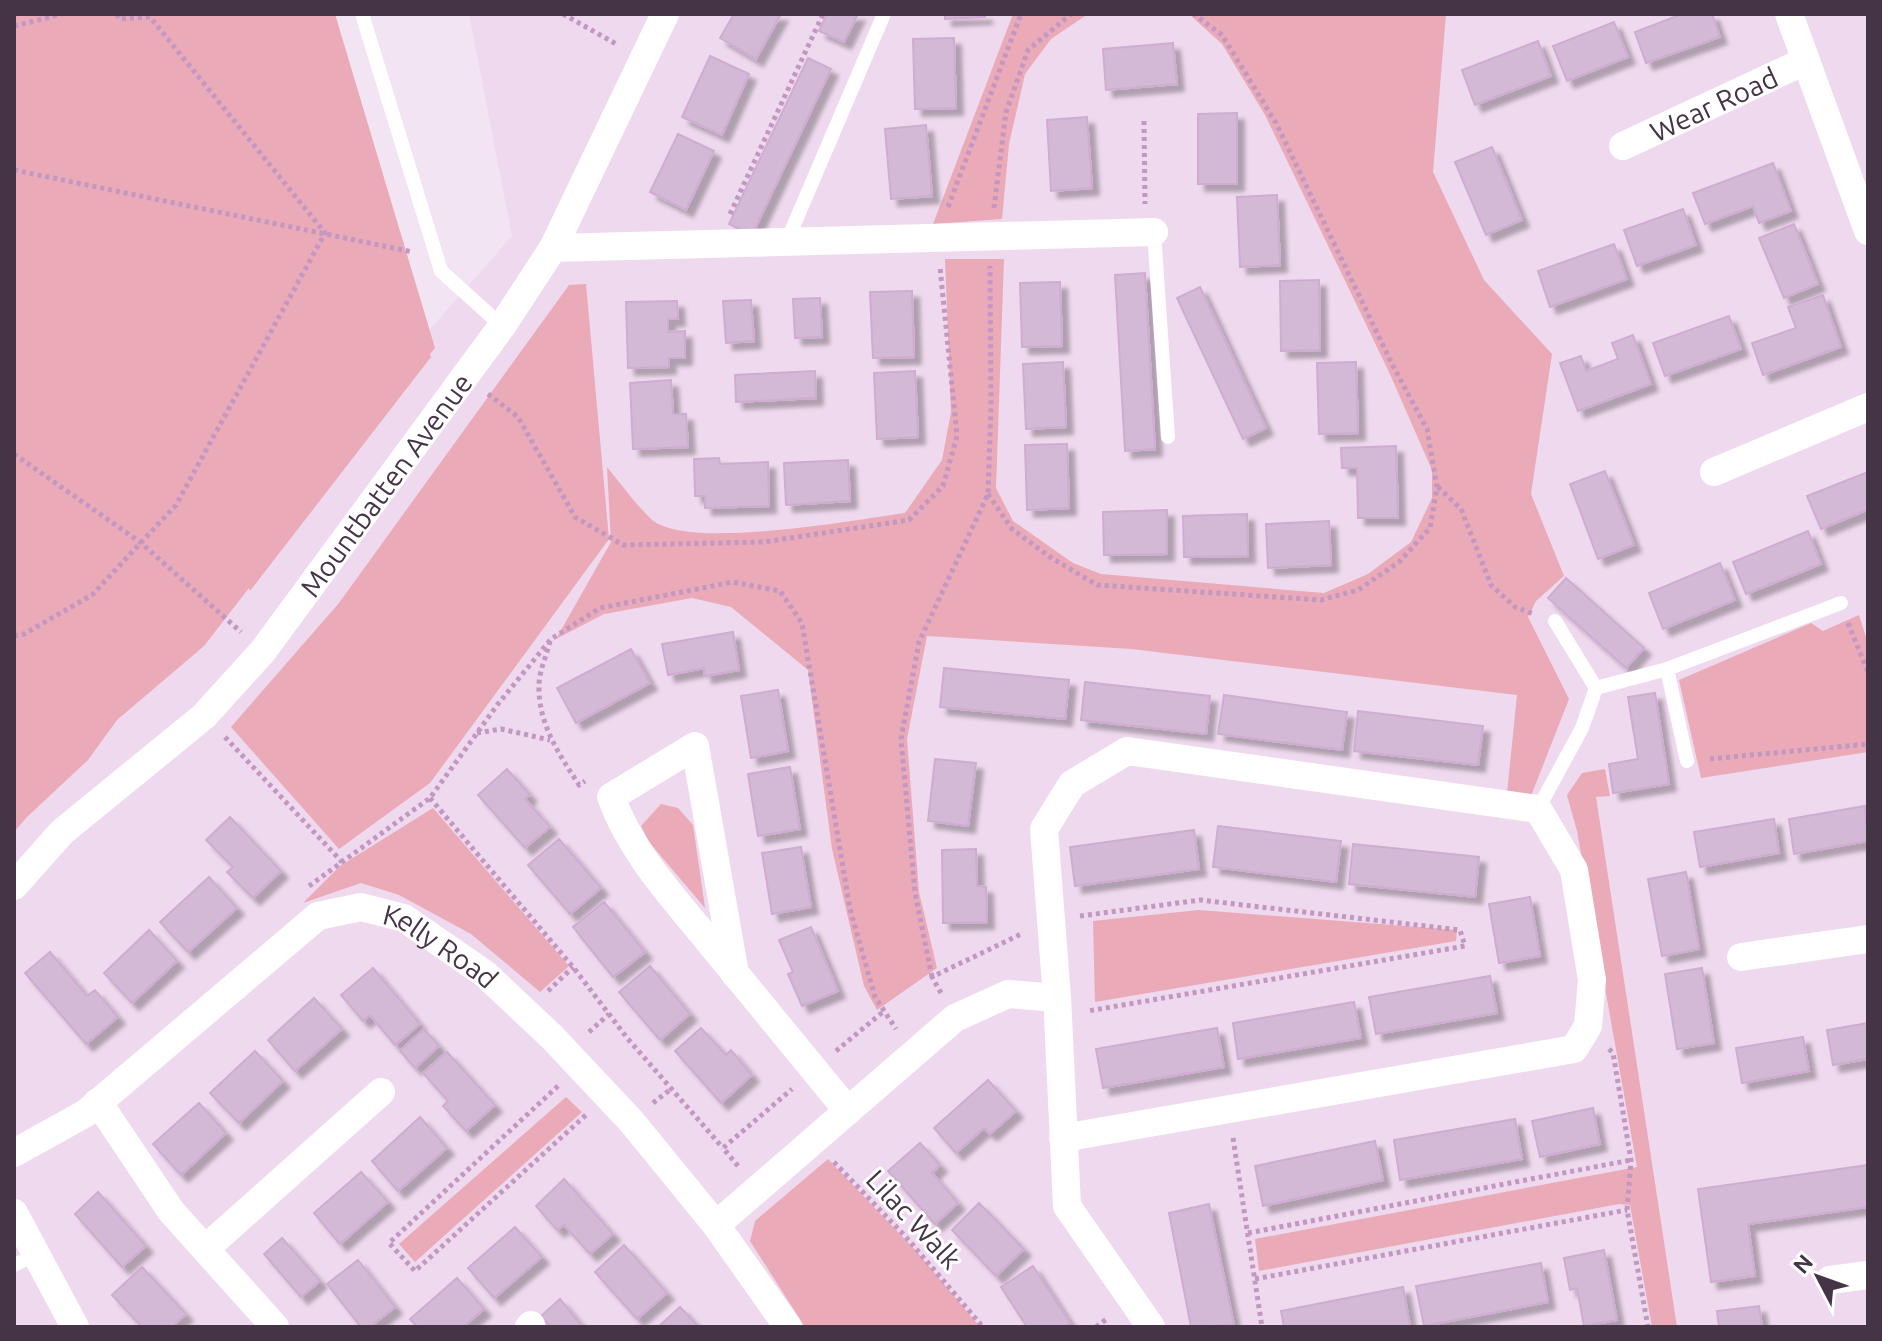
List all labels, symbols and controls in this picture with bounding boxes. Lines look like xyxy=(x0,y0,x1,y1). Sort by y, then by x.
street label: Wear Road xyxy=(1645,61,1782,147)
street label: Mountbatten Avenue xyxy=(293,367,478,602)
street label: Kelly Road xyxy=(380,898,504,994)
street label: Lilac Walk xyxy=(861,1163,967,1275)
north arrow xyxy=(1778,1237,1858,1317)
text: N xyxy=(1788,1249,1817,1278)

